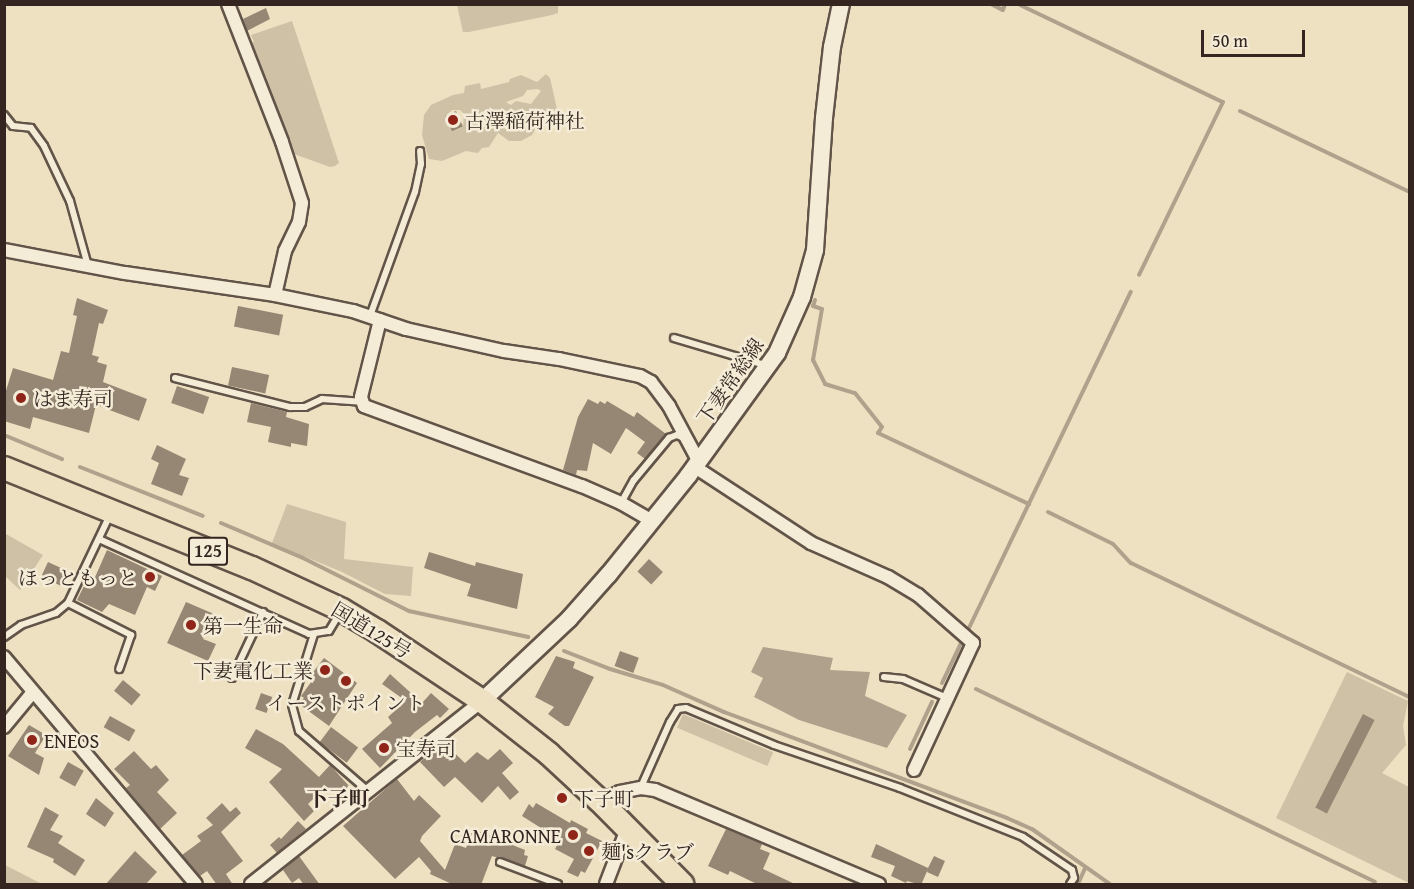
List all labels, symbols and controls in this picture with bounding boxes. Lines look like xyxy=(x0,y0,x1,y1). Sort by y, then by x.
scale bar xyxy=(1204,18,1308,56)
text: 50 m xyxy=(1212,27,1248,54)
place label: 古澤稲荷神社 xyxy=(465,108,585,132)
marker: 古澤稲荷神社 xyxy=(446,113,460,127)
street label: 下妻常総線 xyxy=(691,333,769,429)
place label: はま寿司 xyxy=(33,386,113,410)
marker: はま寿司 xyxy=(14,391,28,405)
road number: 125 xyxy=(187,536,229,566)
place label: ほっともっと xyxy=(18,565,138,589)
marker: ほっともっと xyxy=(143,570,157,584)
street label: 国道125号 xyxy=(328,597,416,663)
place label: 第一生命 xyxy=(203,613,283,637)
marker: 第一生命 xyxy=(184,618,198,632)
place label: 下妻電化工業 xyxy=(193,658,313,682)
marker: 下妻電化工業 xyxy=(318,663,332,677)
marker: イーストポイント xyxy=(339,674,353,688)
place label: イーストポイント xyxy=(266,690,426,714)
place label: ENEOS xyxy=(44,728,99,752)
marker: ENEOS xyxy=(25,733,39,747)
place label: 宝寿司 xyxy=(396,736,456,760)
marker: 宝寿司 xyxy=(377,741,391,755)
district label: 下子町 xyxy=(307,786,369,812)
place label: 下子町 xyxy=(574,786,634,810)
marker: 下子町 xyxy=(555,791,569,805)
place label: CAMARONNE xyxy=(450,823,561,847)
marker: CAMARONNE xyxy=(566,828,580,842)
place label: 麺'sクラブ xyxy=(601,839,694,863)
marker: 麺'sクラブ xyxy=(582,844,596,858)

